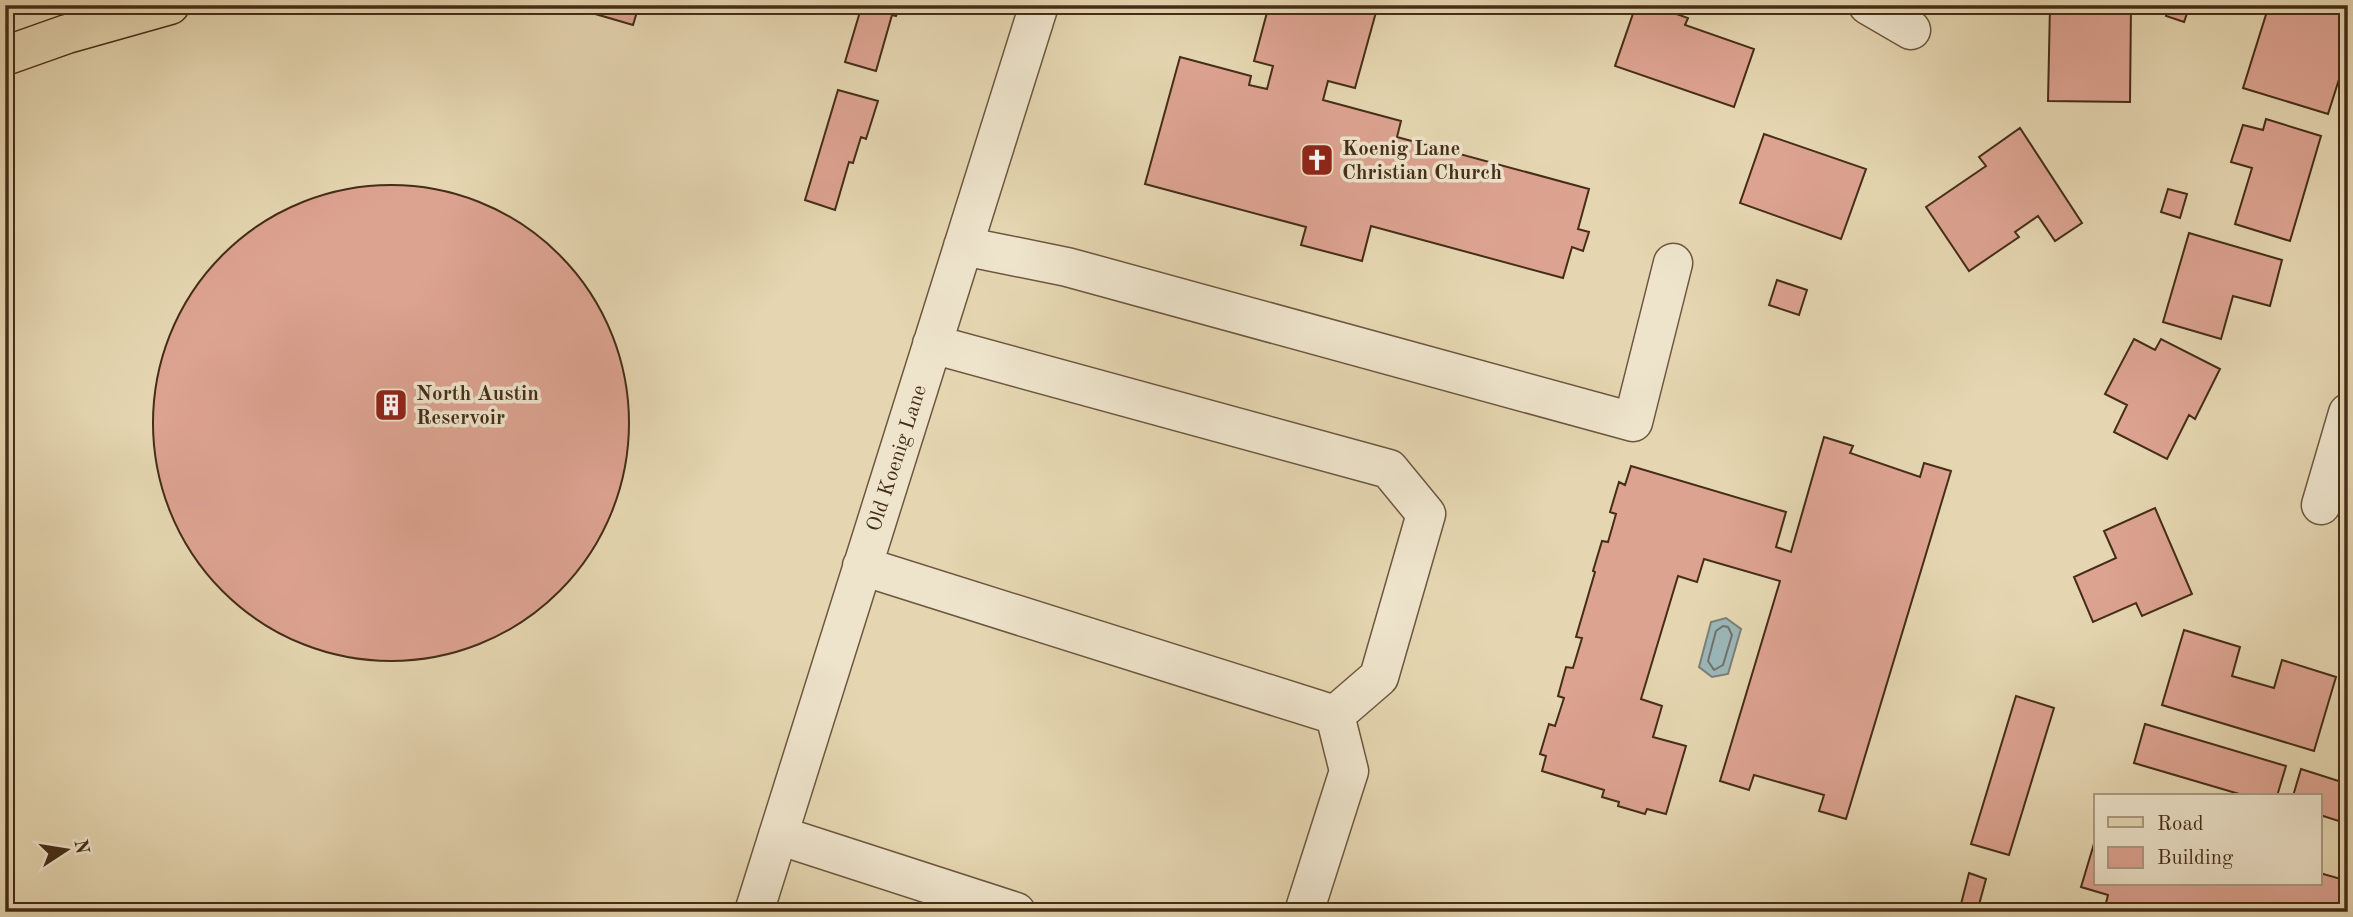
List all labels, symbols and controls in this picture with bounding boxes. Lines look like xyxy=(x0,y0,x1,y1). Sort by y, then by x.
place label: Koenig Lane Christian Church xyxy=(1342,139,1502,184)
church icon: Koenig Lane Christian Church xyxy=(1298,141,1336,179)
street label: Old Koenig Lane xyxy=(864,383,931,534)
place label: North Austin Reservoir xyxy=(416,384,539,429)
building icon: North Austin Reservoir xyxy=(372,386,410,424)
legend xyxy=(2094,794,2322,886)
text: Road xyxy=(2157,814,2204,835)
north arrow xyxy=(32,816,102,886)
text: N xyxy=(69,838,91,857)
text: Building xyxy=(2157,848,2234,869)

